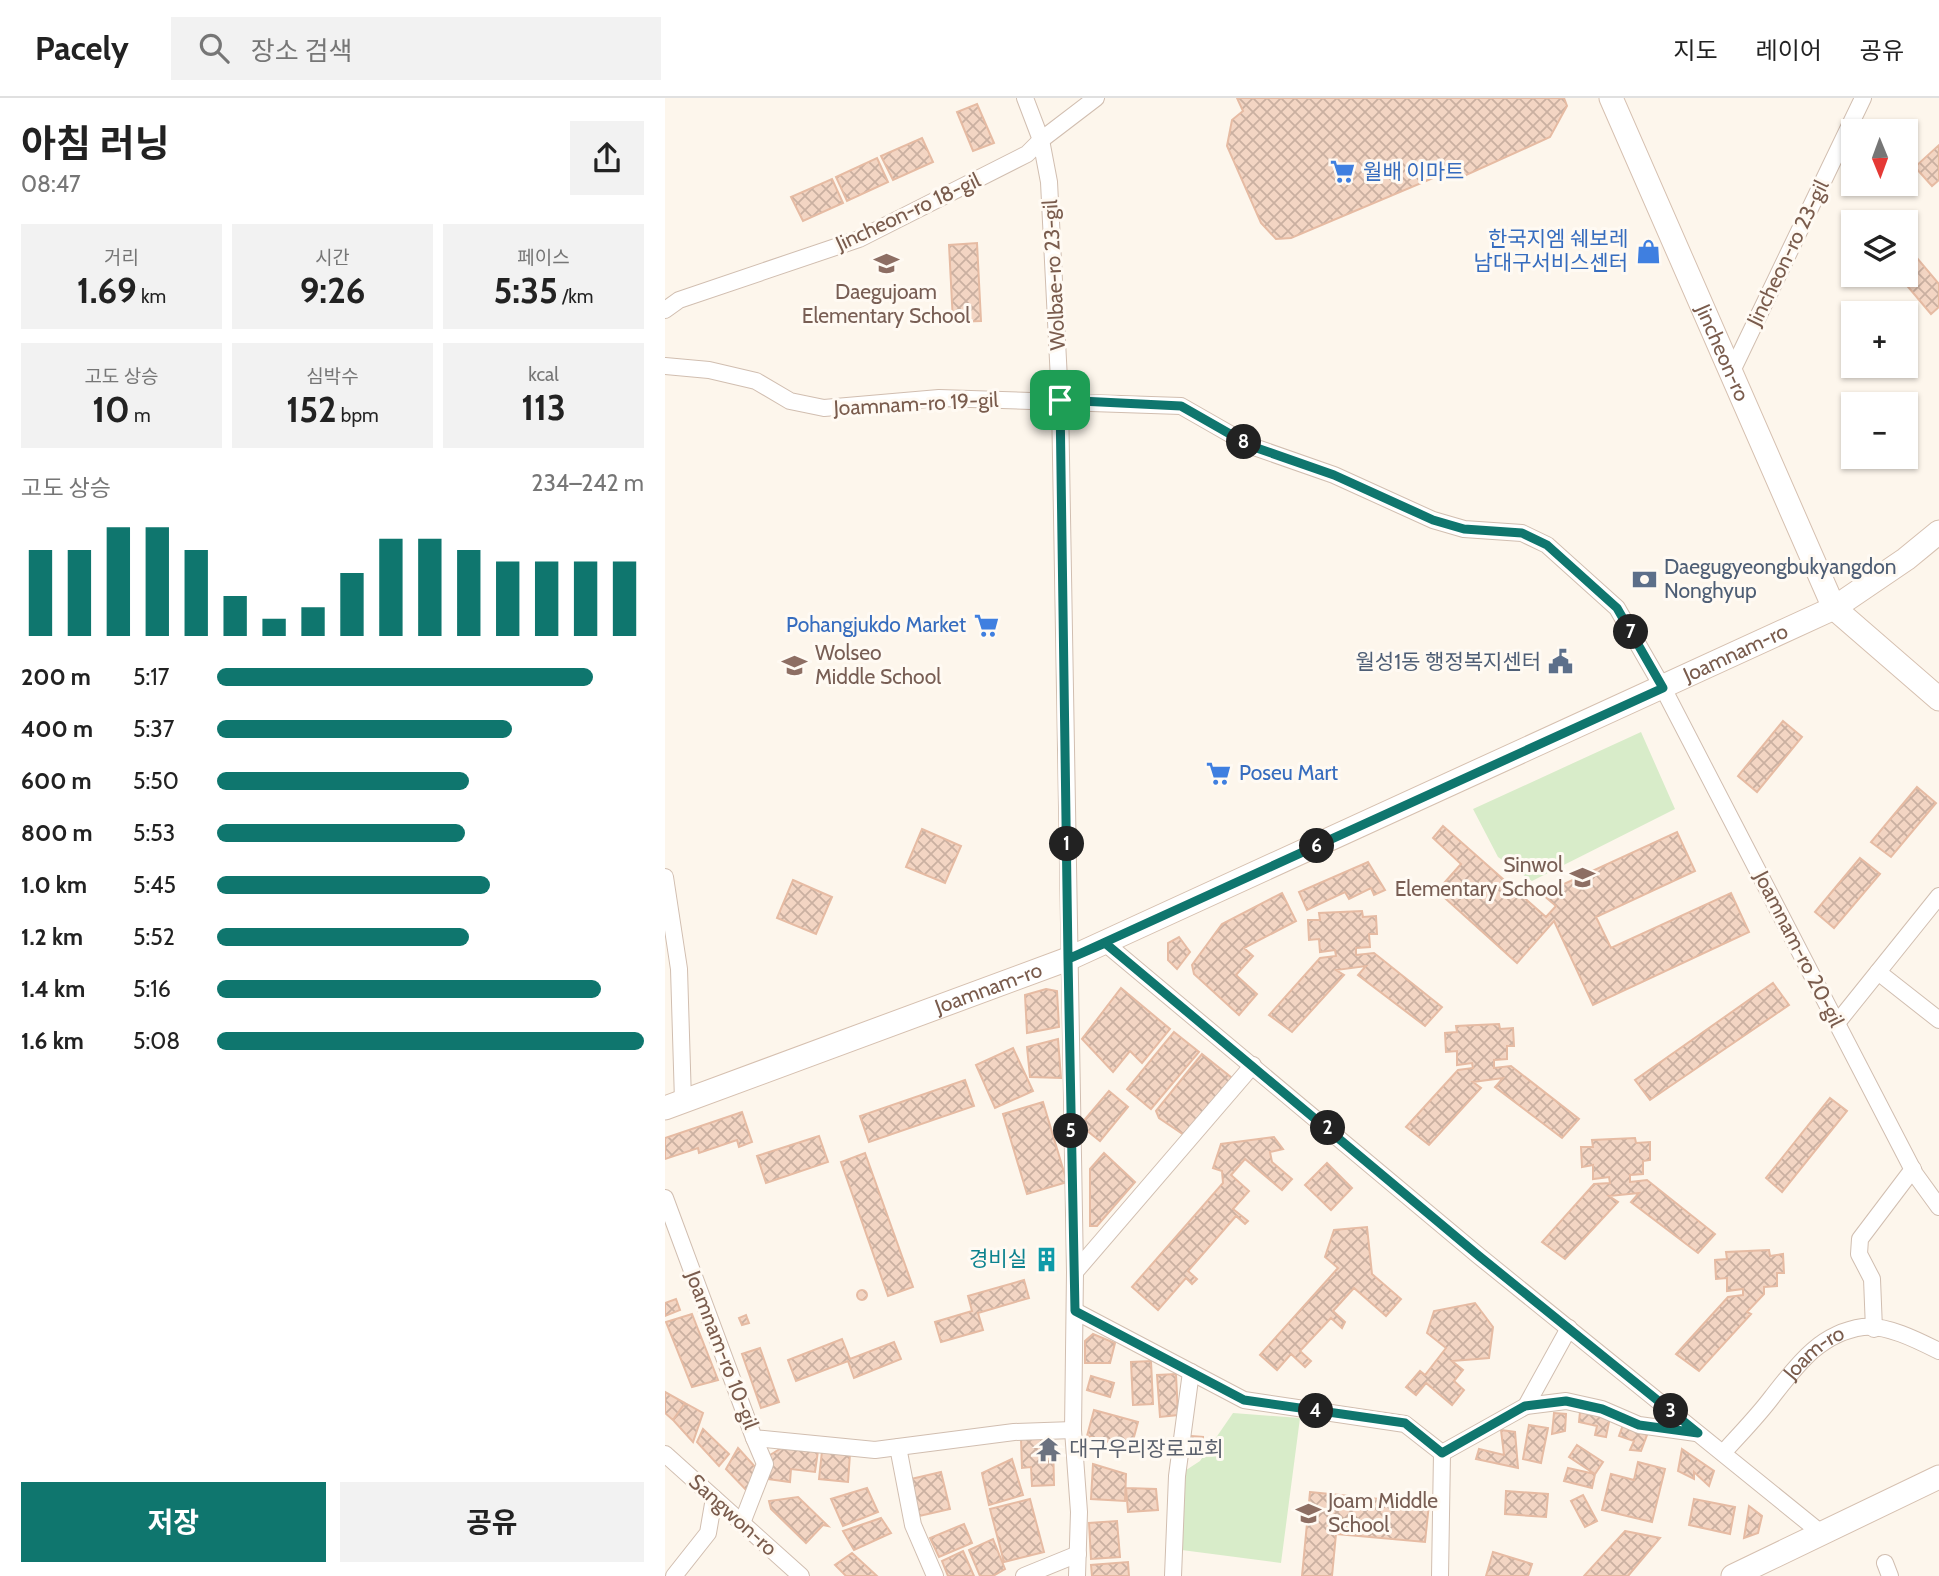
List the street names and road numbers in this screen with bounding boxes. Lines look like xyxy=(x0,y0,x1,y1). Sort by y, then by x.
street label: Jincheon-ro 18-gil xyxy=(831,167,984,256)
street label: Jincheon-ro 23-gil xyxy=(1741,176,1834,331)
street label: Wolbae-ro 23-gil xyxy=(1037,199,1070,351)
street label: Jincheon-ro xyxy=(1690,299,1755,405)
street label: Joamnam-ro 19-gil xyxy=(832,387,999,420)
street label: Joamnam-ro xyxy=(1678,618,1792,688)
street label: Joamnam-ro 20-gil xyxy=(1749,866,1850,1031)
street label: Joamnam-ro xyxy=(931,957,1045,1019)
street label: Joamnam-ro 10-gil xyxy=(680,1266,764,1433)
street label: Joam-ro xyxy=(1777,1320,1848,1385)
street label: Sangwon-ro xyxy=(684,1469,782,1561)

